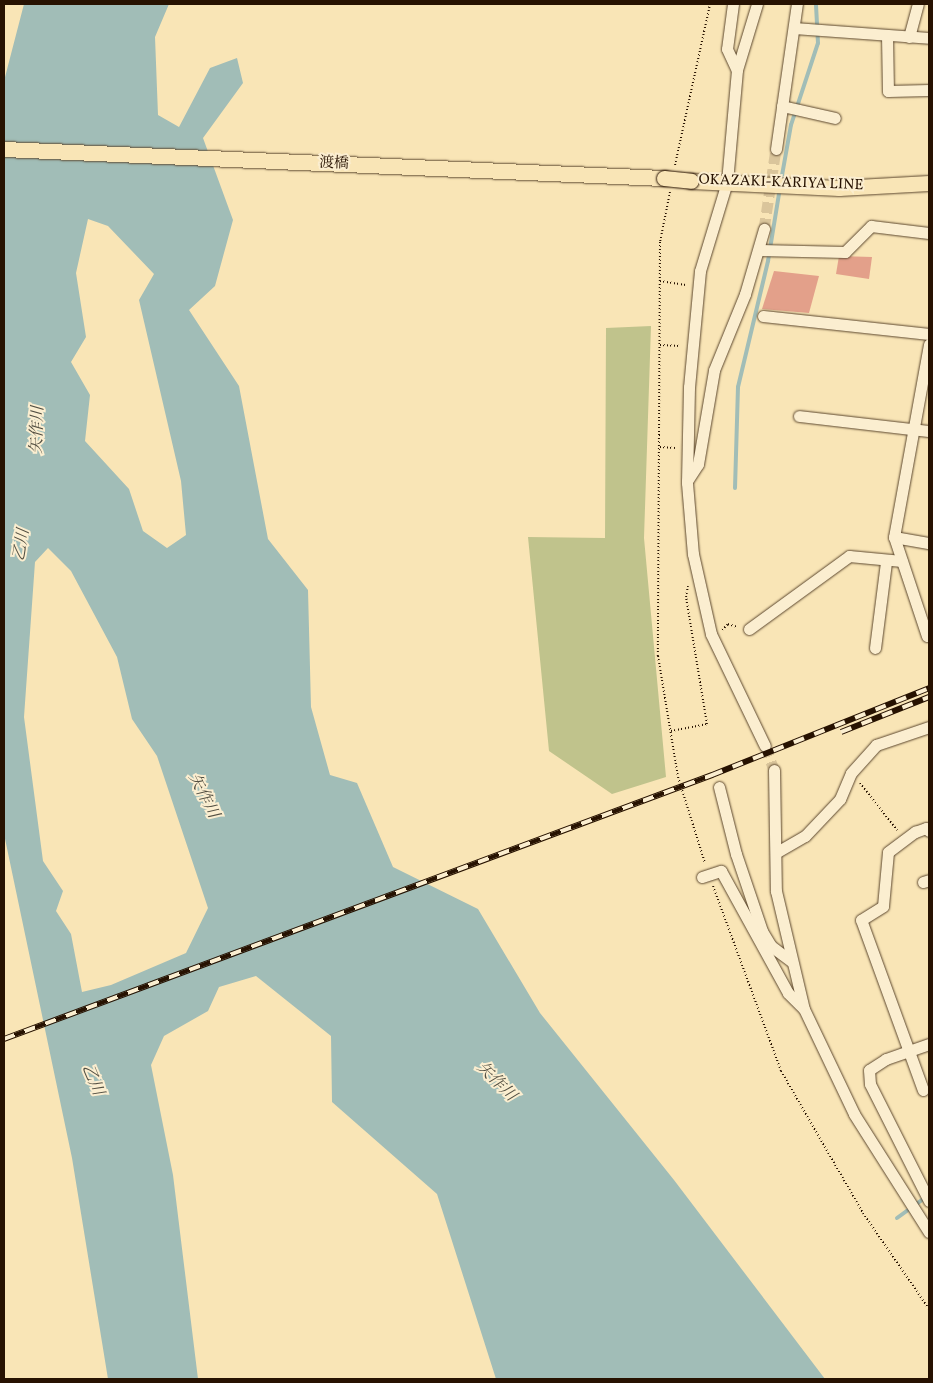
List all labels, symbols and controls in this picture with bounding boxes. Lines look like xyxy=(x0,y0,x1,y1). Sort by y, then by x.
street label: 渡橋 xyxy=(319,154,349,174)
street label: OKAZAKI-KARIYA LINE xyxy=(698,171,864,195)
water label: 矢作川 xyxy=(28,406,48,454)
water label: 乙川 xyxy=(10,528,34,562)
water label: 矢作川 xyxy=(184,770,222,822)
water label: 矢作川 xyxy=(472,1058,520,1106)
water label: 乙川 xyxy=(77,1062,107,1098)

